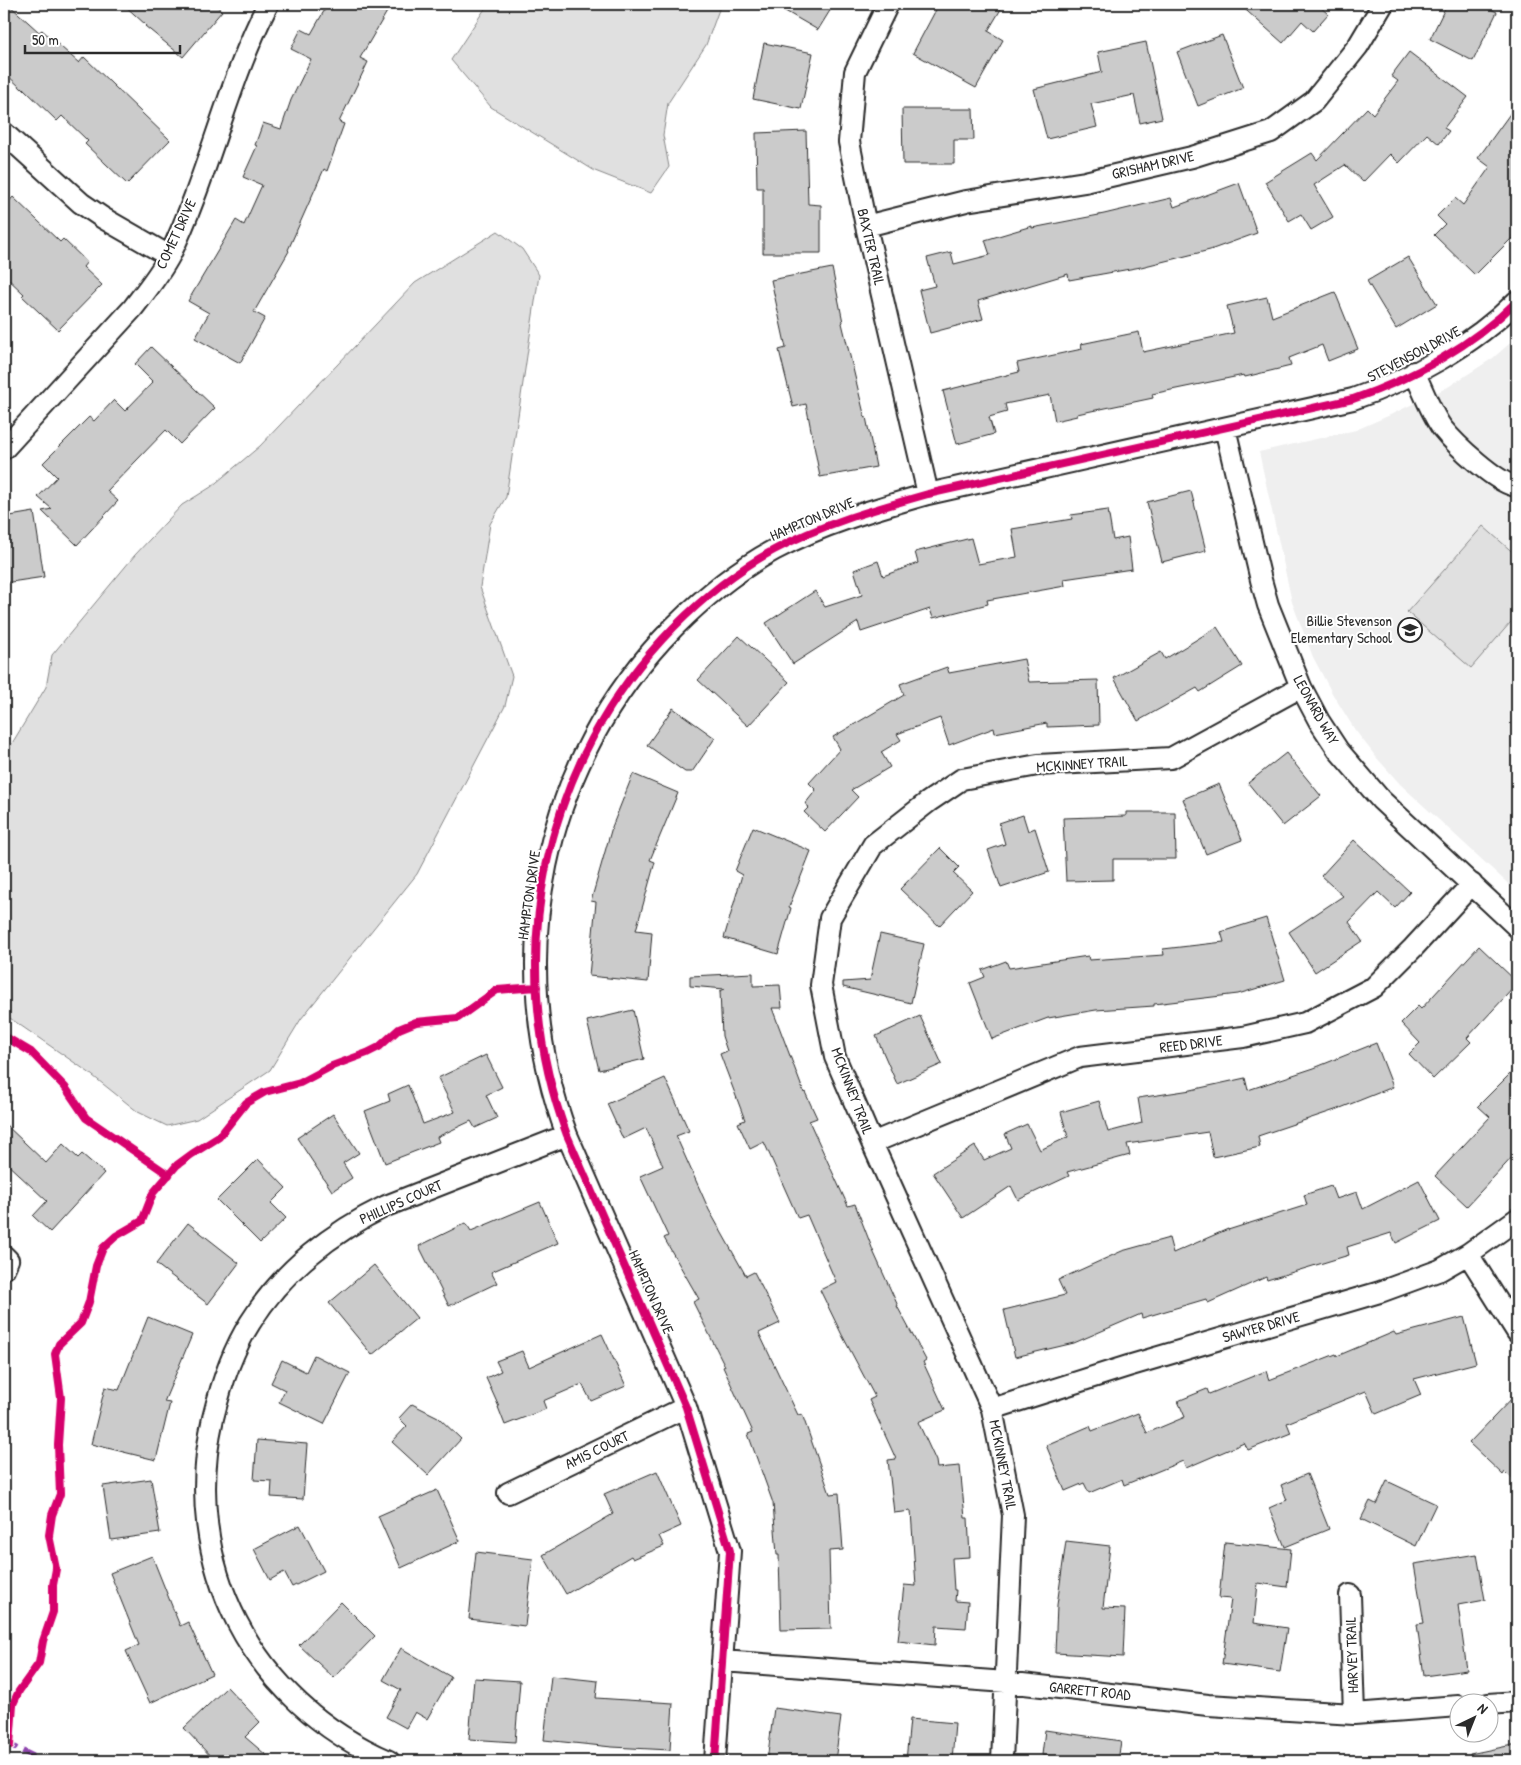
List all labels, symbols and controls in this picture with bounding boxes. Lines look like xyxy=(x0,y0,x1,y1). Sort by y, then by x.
scale bar xyxy=(25,22,180,54)
text: 50 m xyxy=(32,29,59,50)
street label: GRISHAM DRIVE xyxy=(1110,145,1196,184)
street label: COMET DRIVE xyxy=(150,195,201,272)
street label: BAXTER TRAIL xyxy=(852,206,891,288)
street label: STEVENSON DRIVE xyxy=(1363,320,1464,387)
street label: HAMPTON DRIVE xyxy=(766,491,858,546)
place label: Billie Stevenson Elementary School xyxy=(1291,610,1392,648)
school or university icon: Billie Stevenson Elementary School xyxy=(1397,617,1423,643)
street label: LEONARD WAY xyxy=(1289,671,1344,749)
street label: MCKINNEY TRAIL xyxy=(1036,750,1129,777)
street label: HAMPTON DRIVE xyxy=(512,849,545,941)
street label: REED DRIVE xyxy=(1158,1029,1224,1058)
street label: MCKINNEY TRAIL xyxy=(826,1044,879,1138)
street label: PHILLIPS COURT xyxy=(356,1174,446,1229)
street label: HAMPTON DRIVE xyxy=(624,1247,679,1337)
street label: SAWYER DRIVE xyxy=(1220,1305,1302,1348)
street label: MCKINNEY TRAIL xyxy=(984,1418,1023,1512)
street label: AMIS COURT xyxy=(561,1425,633,1474)
street label: HARVEY TRAIL xyxy=(1340,1616,1363,1694)
street label: GARRETT ROAD xyxy=(1048,1676,1133,1705)
north arrow xyxy=(1448,1692,1498,1742)
text: N xyxy=(1474,1699,1493,1718)

